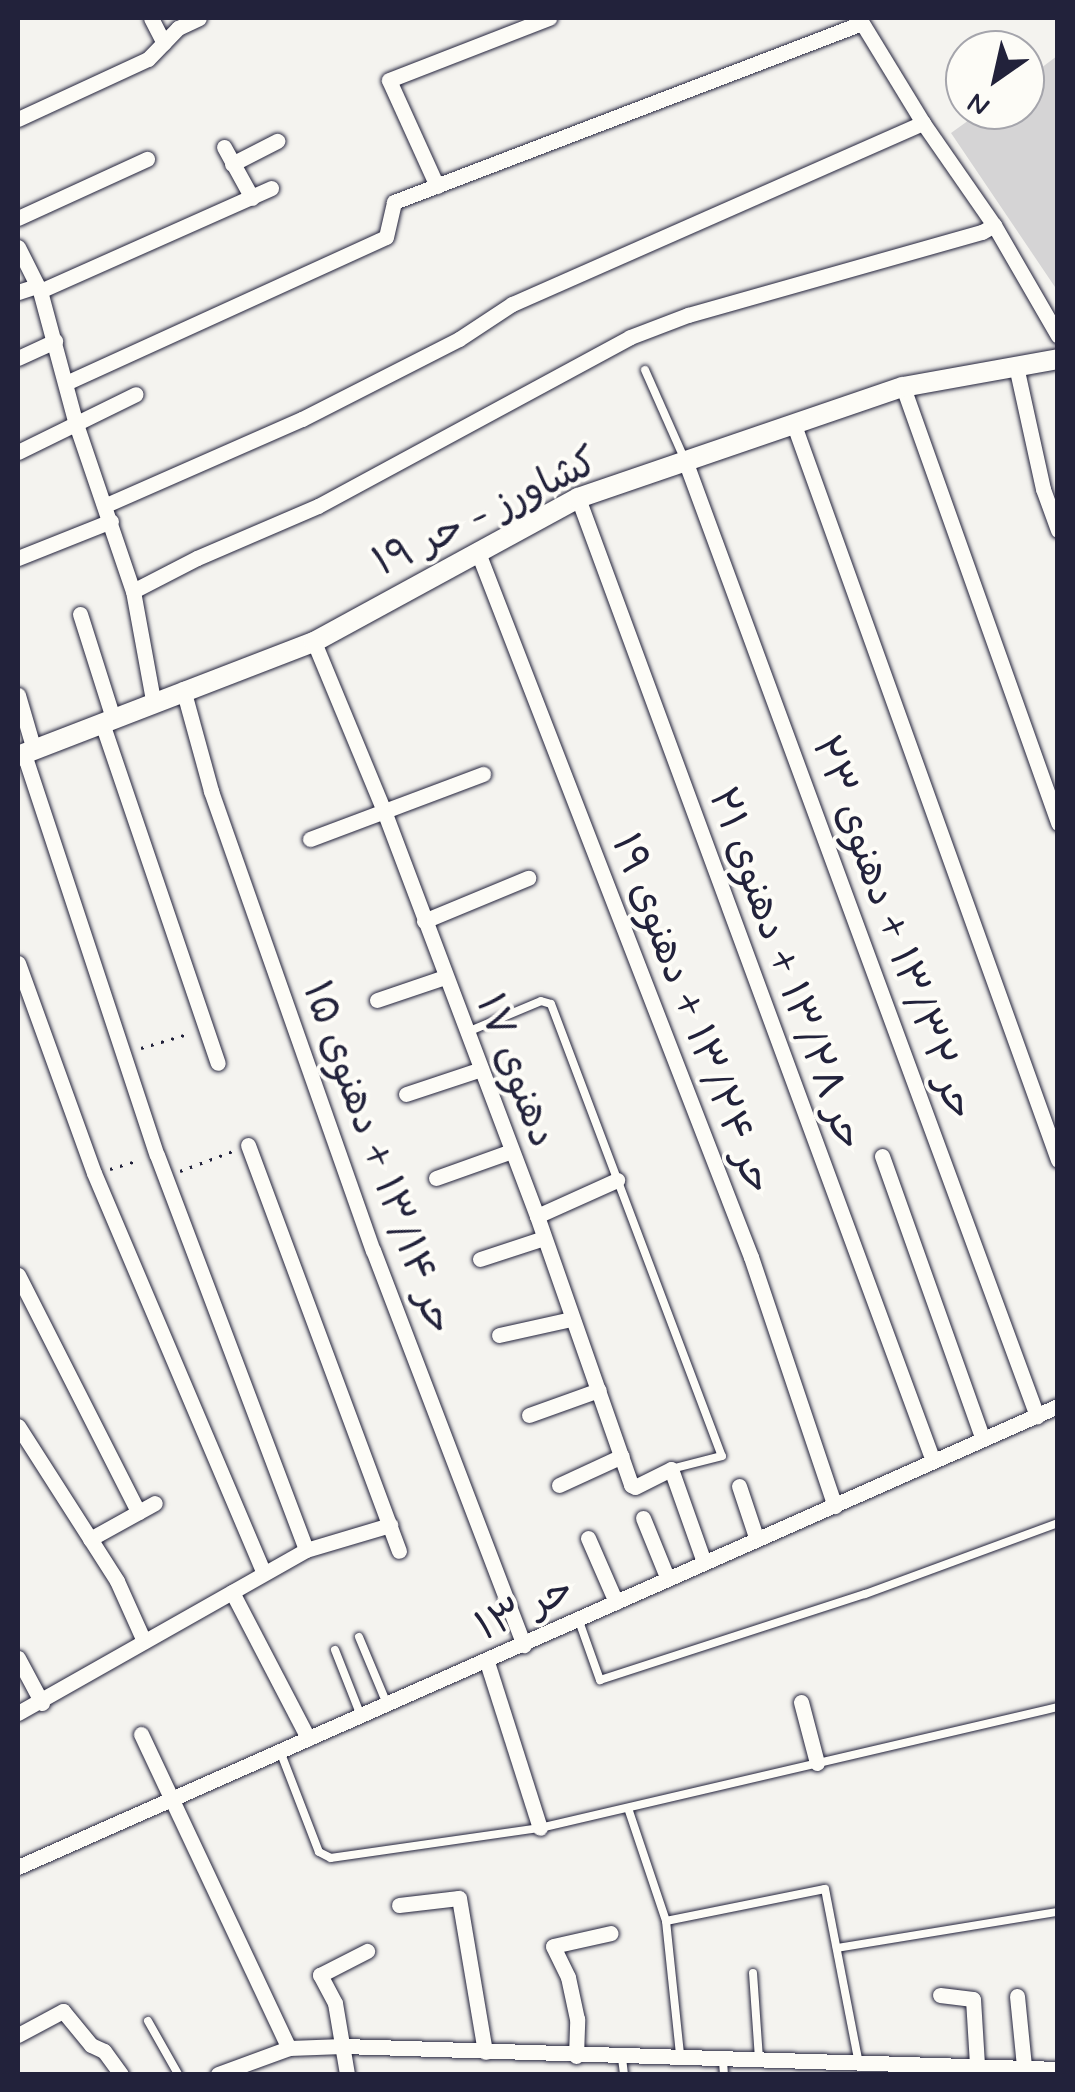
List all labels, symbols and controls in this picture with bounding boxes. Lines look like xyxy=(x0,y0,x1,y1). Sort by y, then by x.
north arrow xyxy=(945,30,1045,130)
text: N xyxy=(961,83,997,124)
street label: کشاورز - حر ۱۹ xyxy=(366,438,606,588)
street label: حر ۱۳/۳۲ + دهنوی ۲۳ xyxy=(800,730,984,1126)
street label: حر ۱۳/۲۸ + دهنوی ۲۱ xyxy=(697,781,873,1157)
street label: حر ۱۳/۲۴ + دهنوی ۱۹ xyxy=(600,827,782,1201)
street label: حر ۱۳/۱۴ + دهنوی ۱۵ xyxy=(291,975,463,1341)
street label: دهنوی ۱۷ xyxy=(464,988,566,1154)
street label: حر ۱۳ xyxy=(469,1566,581,1652)

